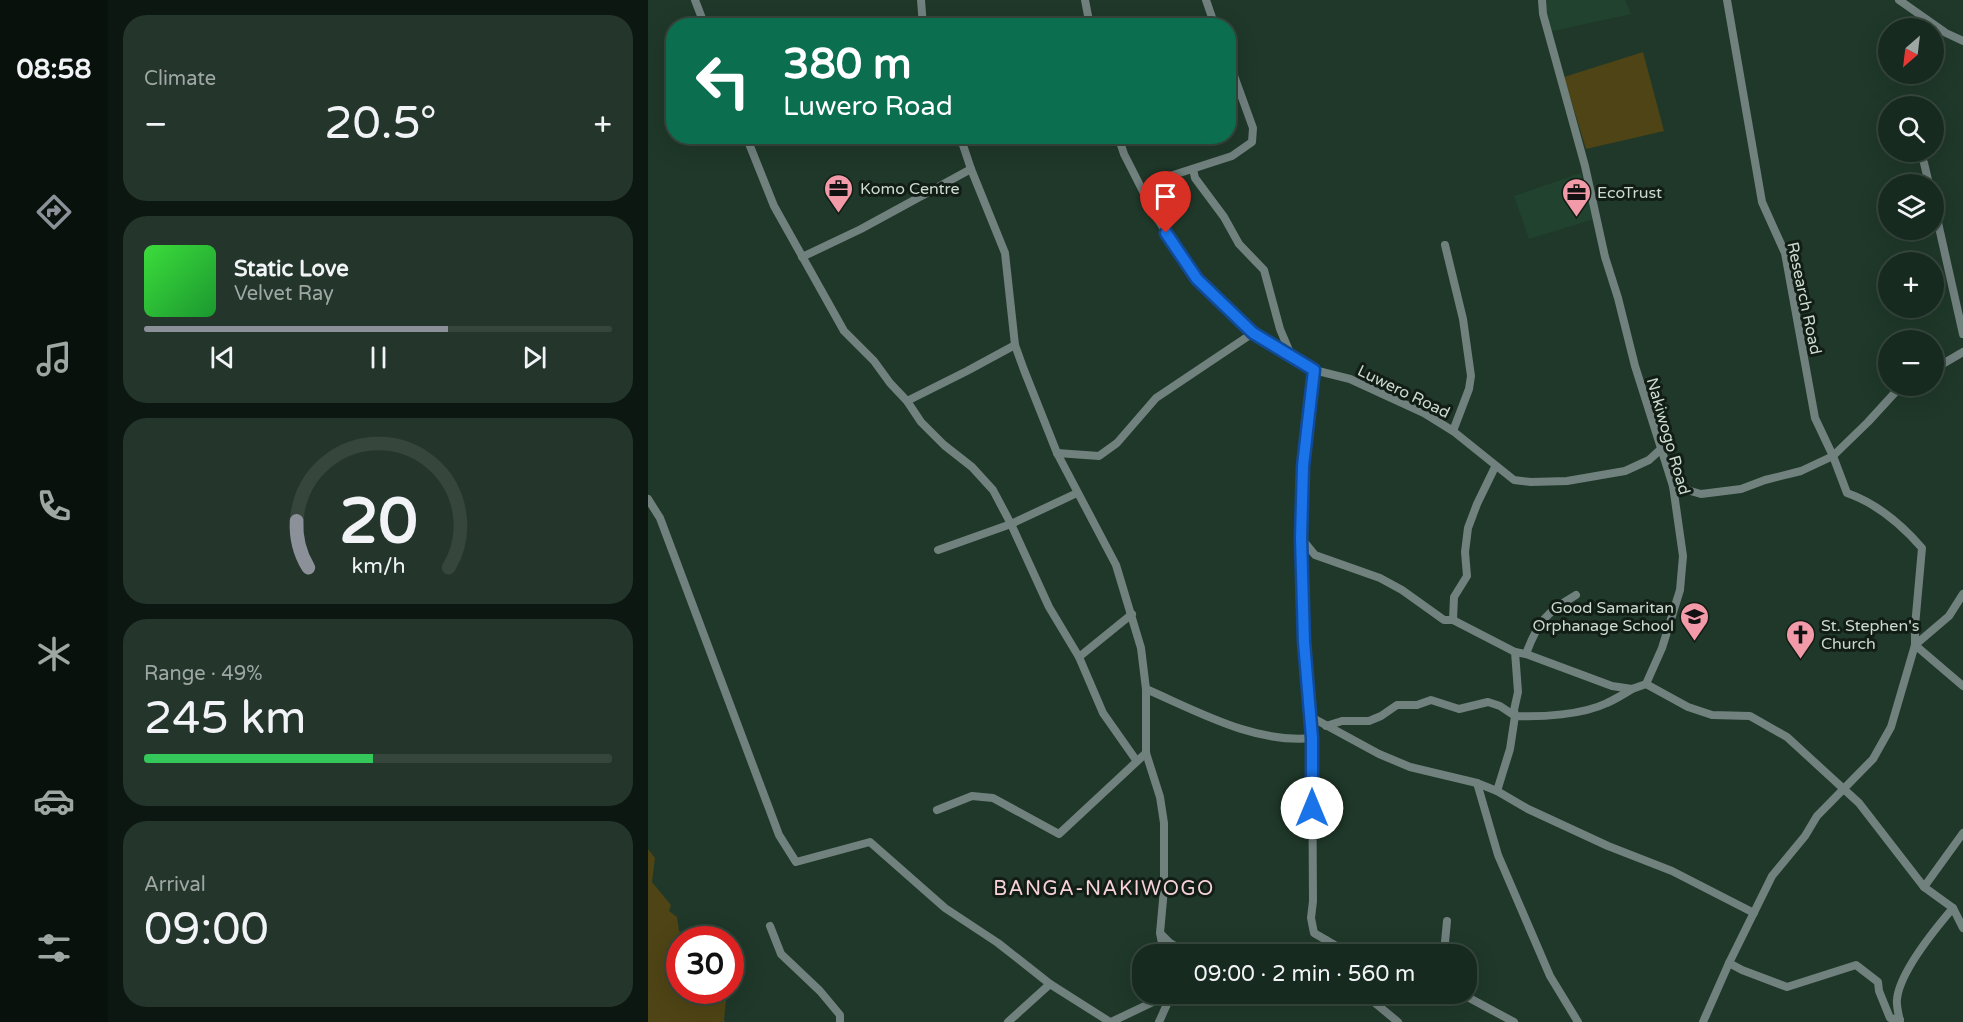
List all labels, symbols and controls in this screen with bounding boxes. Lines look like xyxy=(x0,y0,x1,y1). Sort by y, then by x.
north arrow xyxy=(1878,18,1944,84)
map controls xyxy=(1878,18,1944,396)
text: 380 m xyxy=(783,39,912,90)
icon: left xyxy=(684,42,762,120)
text: 08:58 xyxy=(17,53,91,86)
text: Climate xyxy=(144,67,216,91)
text: Luwero Road xyxy=(783,90,953,123)
button: search xyxy=(1878,96,1944,162)
text: 20.5° xyxy=(324,97,437,151)
text: − xyxy=(144,105,168,144)
text: + xyxy=(593,105,612,144)
pin xyxy=(1140,171,1191,233)
office icon: Komo Centre xyxy=(823,172,855,214)
button: layers xyxy=(1878,174,1944,240)
office icon: EcoTrust xyxy=(1560,176,1592,218)
place label: Komo Centre xyxy=(860,179,960,199)
icon: arrive xyxy=(1149,180,1182,213)
place label: EcoTrust xyxy=(1597,183,1662,203)
icon: directions xyxy=(33,191,75,233)
street label: Research Road xyxy=(1782,240,1826,356)
button: + xyxy=(1878,252,1944,318)
text: Static Love xyxy=(234,256,349,282)
text: Velvet Ray xyxy=(234,282,334,306)
button: − xyxy=(1878,330,1944,396)
icon: music xyxy=(33,338,75,380)
icon: previous xyxy=(206,341,239,374)
icon: pause xyxy=(362,341,395,374)
icon: next xyxy=(518,341,551,374)
street label: Luwero Road xyxy=(1354,361,1453,423)
street label: Nakiwogo Road xyxy=(1642,375,1694,497)
icon: phone xyxy=(33,485,75,527)
text: 20 xyxy=(339,485,417,560)
text: km/h xyxy=(351,553,405,579)
place label: Good Samaritan Orphanage School xyxy=(1533,598,1674,636)
school or university icon: Good Samaritan Orphanage School xyxy=(1679,600,1711,642)
place label: St. Stephen's Church xyxy=(1821,616,1919,654)
church icon: St. Stephen's Church xyxy=(1784,618,1816,660)
icon: climate xyxy=(33,633,75,675)
text: Range · 49% xyxy=(144,662,263,686)
text: 245 km xyxy=(144,692,306,746)
position arrow xyxy=(1280,776,1344,840)
icon: car xyxy=(33,780,75,822)
text: Arrival xyxy=(144,873,206,897)
district label: BANGA-NAKIWOGO xyxy=(993,877,1215,901)
text: 09:00 xyxy=(144,903,269,957)
speed limit sign: 30 xyxy=(666,926,744,1004)
icon: filters xyxy=(33,927,75,969)
text: 09:00 · 2 min · 560 m xyxy=(1194,961,1415,987)

